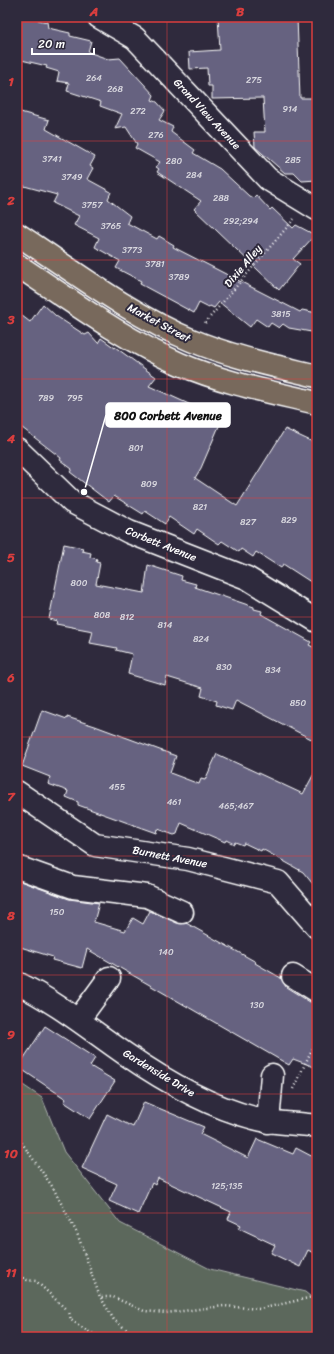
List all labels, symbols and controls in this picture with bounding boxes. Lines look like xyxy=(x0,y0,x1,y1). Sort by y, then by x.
text: A xyxy=(89,0,98,23)
text: B xyxy=(236,0,245,23)
scale bar xyxy=(32,30,94,56)
text: 20 m xyxy=(38,33,65,55)
text: 1 xyxy=(8,70,14,93)
house number: 264 xyxy=(86,70,102,86)
house number: 275 xyxy=(246,72,262,88)
street label: Grand View Avenue xyxy=(169,74,246,155)
house number: 268 xyxy=(107,81,123,97)
house number: 914 xyxy=(282,101,298,117)
house number: 272 xyxy=(130,103,146,119)
house number: 276 xyxy=(148,127,164,143)
house number: 3741 xyxy=(42,151,62,167)
house number: 285 xyxy=(285,152,302,168)
house number: 280 xyxy=(166,153,182,169)
house number: 284 xyxy=(186,167,202,183)
house number: 3749 xyxy=(61,169,83,185)
text: 2 xyxy=(6,189,15,212)
house number: 288 xyxy=(213,190,230,206)
house number: 3757 xyxy=(82,197,103,213)
house number: 292;294 xyxy=(224,213,259,229)
house number: 3765 xyxy=(101,218,122,234)
street label: Dixie Alley xyxy=(219,240,267,292)
house number: 3773 xyxy=(122,242,142,258)
house number: 3781 xyxy=(145,256,165,272)
house number: 3789 xyxy=(168,269,190,285)
street label: Market Street xyxy=(124,298,195,348)
house number: 3815 xyxy=(271,306,291,322)
text: 3 xyxy=(6,308,15,331)
house number: 789 xyxy=(38,390,55,406)
house number: 795 xyxy=(67,390,84,406)
callout: 800 Corbett Avenue xyxy=(106,403,230,427)
text: 800 Corbett Avenue xyxy=(113,405,223,427)
text: 4 xyxy=(6,427,16,450)
house number: 801 xyxy=(129,440,144,456)
house number: 809 xyxy=(141,476,158,492)
house number: 821 xyxy=(193,499,207,515)
house number: 829 xyxy=(281,512,298,528)
house number: 827 xyxy=(240,514,257,530)
street label: Corbett Avenue xyxy=(122,521,200,567)
text: 5 xyxy=(7,546,15,569)
house number: 800 xyxy=(71,575,88,591)
house number: 808 xyxy=(94,607,111,623)
house number: 812 xyxy=(120,609,134,625)
house number: 814 xyxy=(158,617,173,633)
house number: 824 xyxy=(193,631,209,647)
house number: 830 xyxy=(216,659,232,675)
house number: 834 xyxy=(265,662,281,678)
text: 6 xyxy=(6,666,15,689)
house number: 850 xyxy=(290,695,307,711)
house number: 455 xyxy=(109,779,126,795)
text: 7 xyxy=(7,785,16,808)
house number: 461 xyxy=(167,794,181,810)
house number: 465;467 xyxy=(219,798,254,814)
street label: Burnett Avenue xyxy=(131,840,209,874)
text: 8 xyxy=(6,904,15,927)
house number: 150 xyxy=(49,904,65,920)
house number: 140 xyxy=(158,944,174,960)
house number: 130 xyxy=(250,997,265,1013)
text: 9 xyxy=(7,1023,15,1046)
street label: Gardenside Drive xyxy=(119,1044,199,1102)
text: 10 xyxy=(4,1142,18,1165)
house number: 125;135 xyxy=(211,1178,243,1194)
text: 11 xyxy=(5,1261,17,1284)

